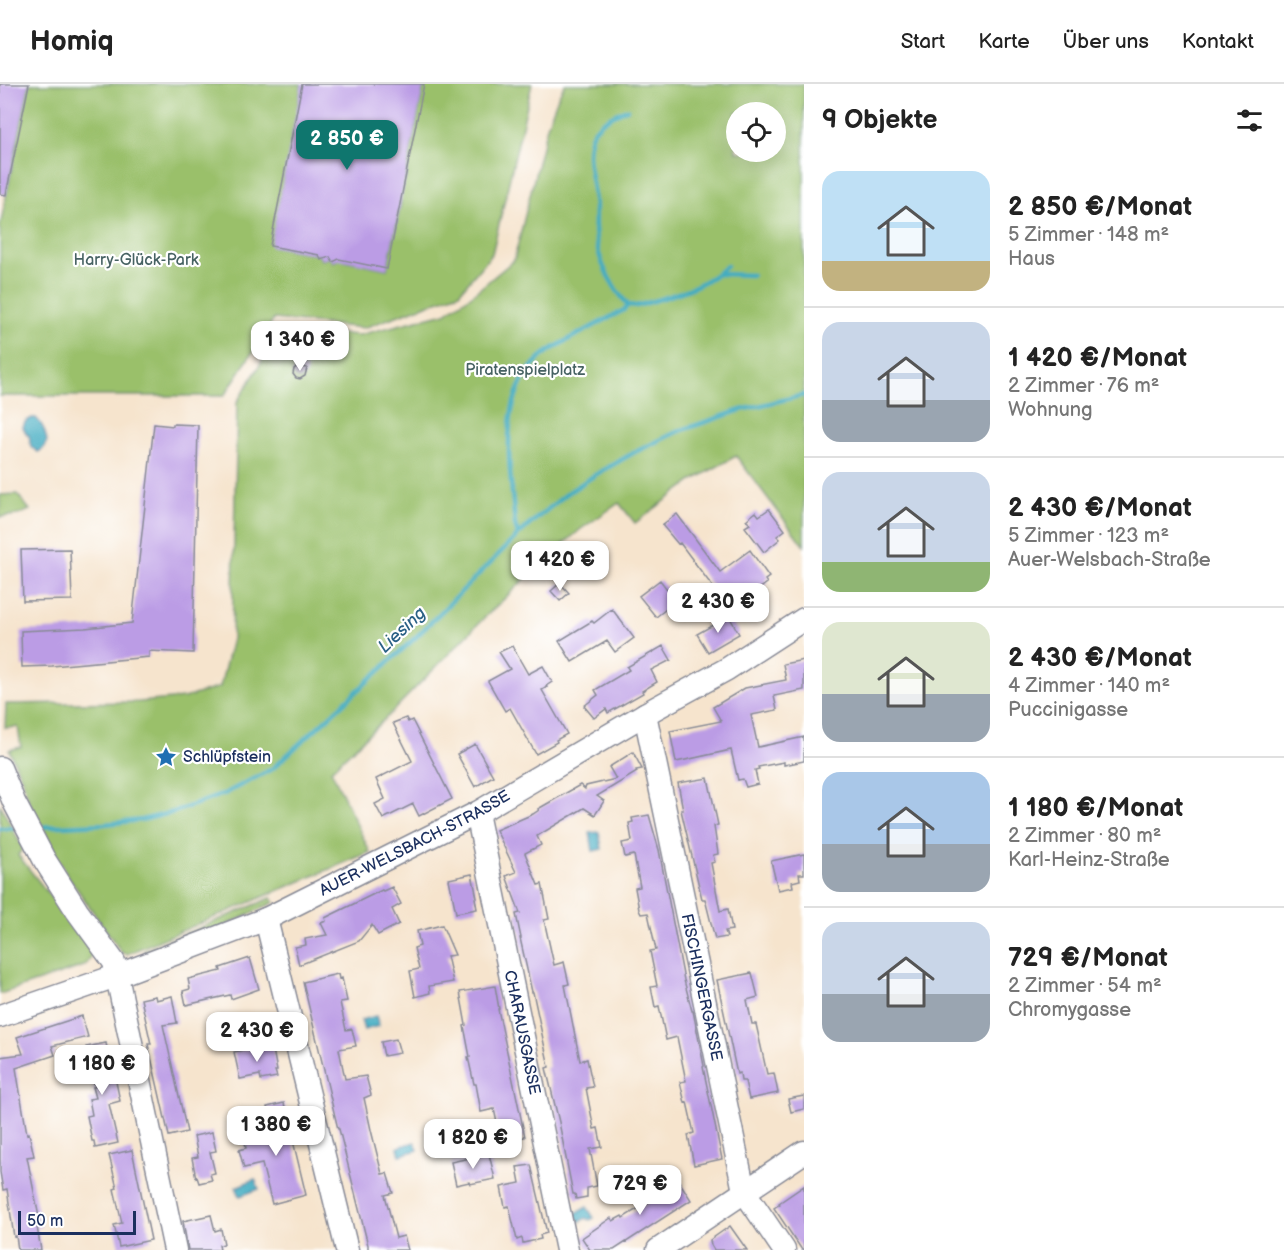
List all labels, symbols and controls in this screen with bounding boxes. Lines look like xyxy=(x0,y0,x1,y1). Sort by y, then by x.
text: Homiq xyxy=(30,25,114,58)
text: Start xyxy=(901,29,945,54)
text: Karte xyxy=(978,29,1030,54)
text: Über uns xyxy=(1063,29,1149,54)
text: Kontakt xyxy=(1182,29,1254,54)
map controls xyxy=(726,102,786,162)
button: locate xyxy=(726,102,786,162)
icon: filters xyxy=(1233,104,1266,137)
text: 9 Objekte xyxy=(822,105,938,136)
pin: 2 850 € xyxy=(292,120,402,171)
text: 2 850 € xyxy=(310,127,384,151)
text: 2 850 €/Monat xyxy=(1008,192,1192,223)
icon: home xyxy=(870,195,942,267)
text: 5 Zimmer · 148 m² xyxy=(1008,223,1169,247)
text: Haus xyxy=(1008,247,1055,271)
park label: Harry-Glück-Park xyxy=(73,251,199,270)
pin: 1 340 € xyxy=(245,321,355,372)
text: 1 340 € xyxy=(265,328,335,352)
text: 1 420 €/Monat xyxy=(1008,343,1187,374)
icon: home xyxy=(870,346,942,418)
park label: Piratenspielplatz xyxy=(465,361,585,380)
text: 2 Zimmer · 76 m² xyxy=(1008,374,1159,398)
text: Wohnung xyxy=(1008,398,1093,422)
text: 2 430 €/Monat xyxy=(1008,493,1192,524)
icon: home xyxy=(870,496,942,568)
text: 5 Zimmer · 123 m² xyxy=(1008,524,1169,548)
pin: 1 420 € xyxy=(505,541,615,592)
text: 1 420 € xyxy=(525,548,595,572)
text: Auer-Welsbach-Straße xyxy=(1008,548,1211,572)
pin: 2 430 € xyxy=(663,583,773,634)
text: 2 430 € xyxy=(681,590,755,614)
water label: Liesing xyxy=(374,603,430,657)
text: 2 430 €/Monat xyxy=(1008,643,1192,674)
icon: home xyxy=(870,646,942,718)
text: 4 Zimmer · 140 m² xyxy=(1008,674,1170,698)
text: Puccinigasse xyxy=(1008,698,1128,722)
place icon: Schlüpfstein xyxy=(154,745,178,769)
place label: Schlüpfstein xyxy=(183,748,271,767)
street label: AUER-WELSBACH-STRASSE xyxy=(316,786,513,900)
text: 1 180 €/Monat xyxy=(1008,793,1183,824)
icon: home xyxy=(870,796,942,868)
text: 2 Zimmer · 80 m² xyxy=(1008,824,1161,848)
text: Karl-Heinz-Straße xyxy=(1008,848,1170,872)
street label: FISCHINGERGASSE xyxy=(677,912,726,1062)
text: 729 €/Monat xyxy=(1008,943,1168,974)
icon: home xyxy=(870,946,942,1018)
street label: CHARAUSGASSE xyxy=(500,969,544,1096)
text: 2 Zimmer · 54 m² xyxy=(1008,974,1162,998)
text: Chromygasse xyxy=(1008,998,1131,1022)
pin: 2 430 € xyxy=(202,1012,312,1063)
text: 2 430 € xyxy=(220,1019,294,1043)
pin: 1 180 € xyxy=(47,1045,157,1096)
text: 1 180 € xyxy=(68,1052,136,1076)
pin: 1 380 € xyxy=(221,1106,331,1157)
text: 1 380 € xyxy=(241,1113,311,1137)
pin: 1 820 € xyxy=(418,1119,528,1170)
text: 1 820 € xyxy=(438,1126,508,1150)
pin: 729 € xyxy=(598,1165,682,1216)
text: 729 € xyxy=(612,1172,668,1196)
scale bar xyxy=(18,1208,136,1236)
text: 50 m xyxy=(27,1212,63,1231)

